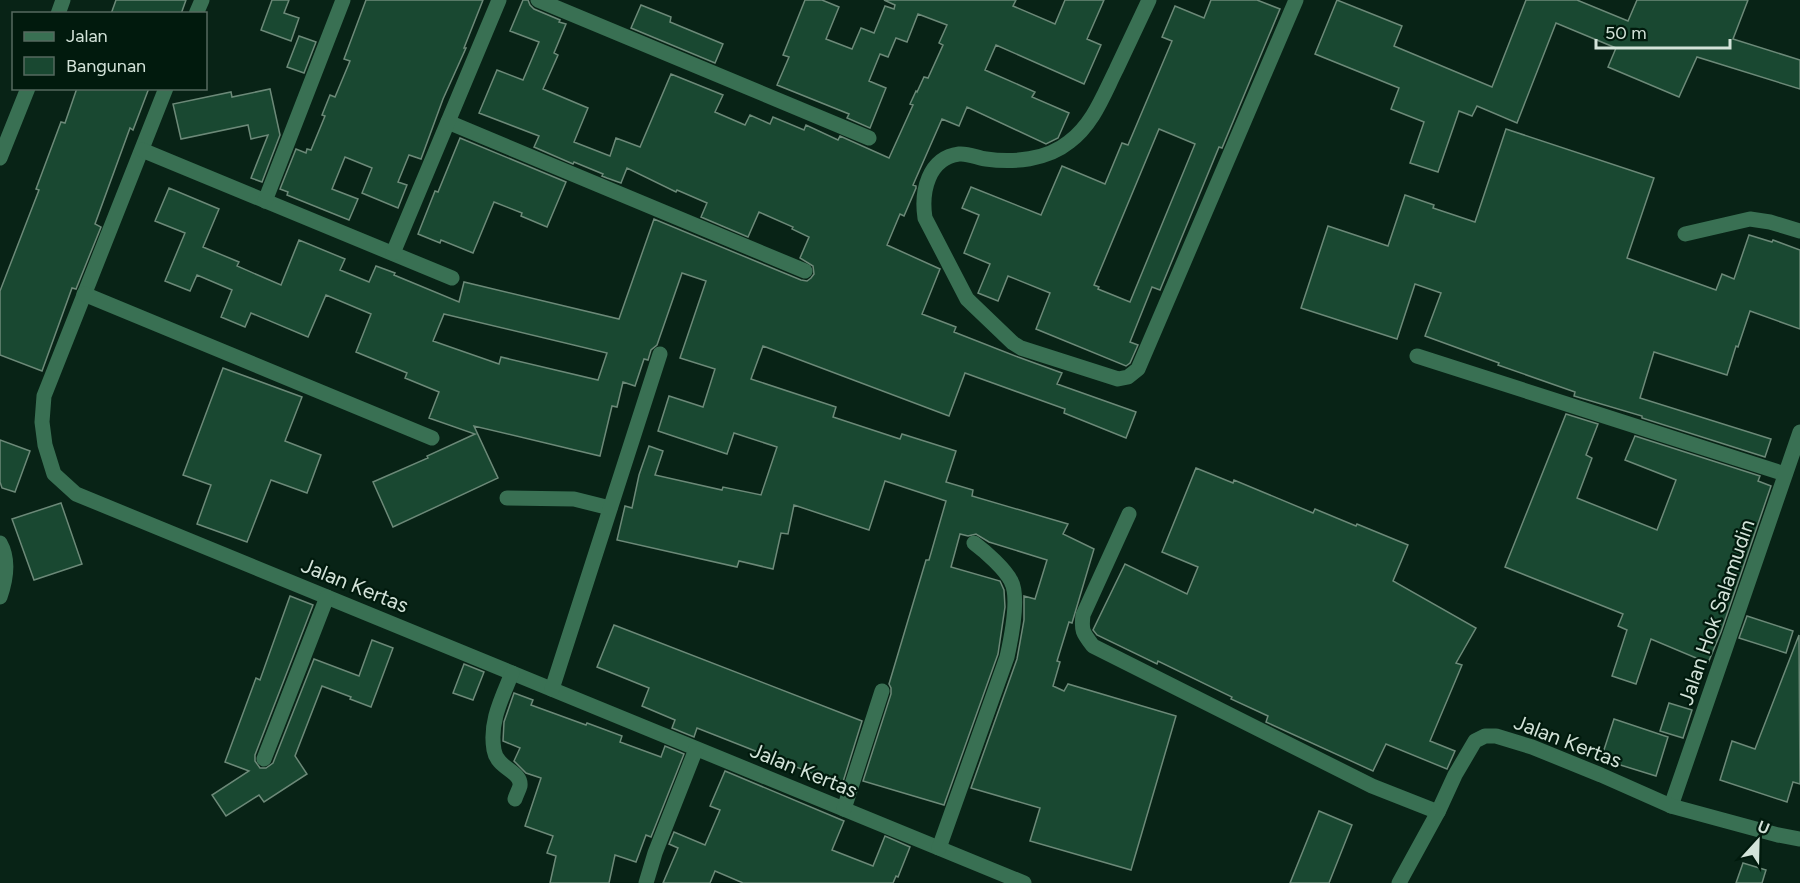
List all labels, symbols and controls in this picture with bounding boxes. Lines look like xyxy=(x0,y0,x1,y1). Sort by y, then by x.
legend xyxy=(12,12,207,90)
scale bar xyxy=(1596,12,1730,50)
text: 50 m xyxy=(1605,22,1647,44)
text: Jalan xyxy=(66,25,108,47)
text: Bangunan xyxy=(66,55,146,77)
street label: Jalan Hok Salamudin xyxy=(1673,516,1759,708)
street label: Jalan Kertas xyxy=(298,552,412,618)
street label: Jalan Kertas xyxy=(1511,709,1625,773)
street label: Jalan Kertas xyxy=(747,737,861,803)
north arrow xyxy=(1728,811,1788,871)
text: U xyxy=(1755,817,1772,838)

